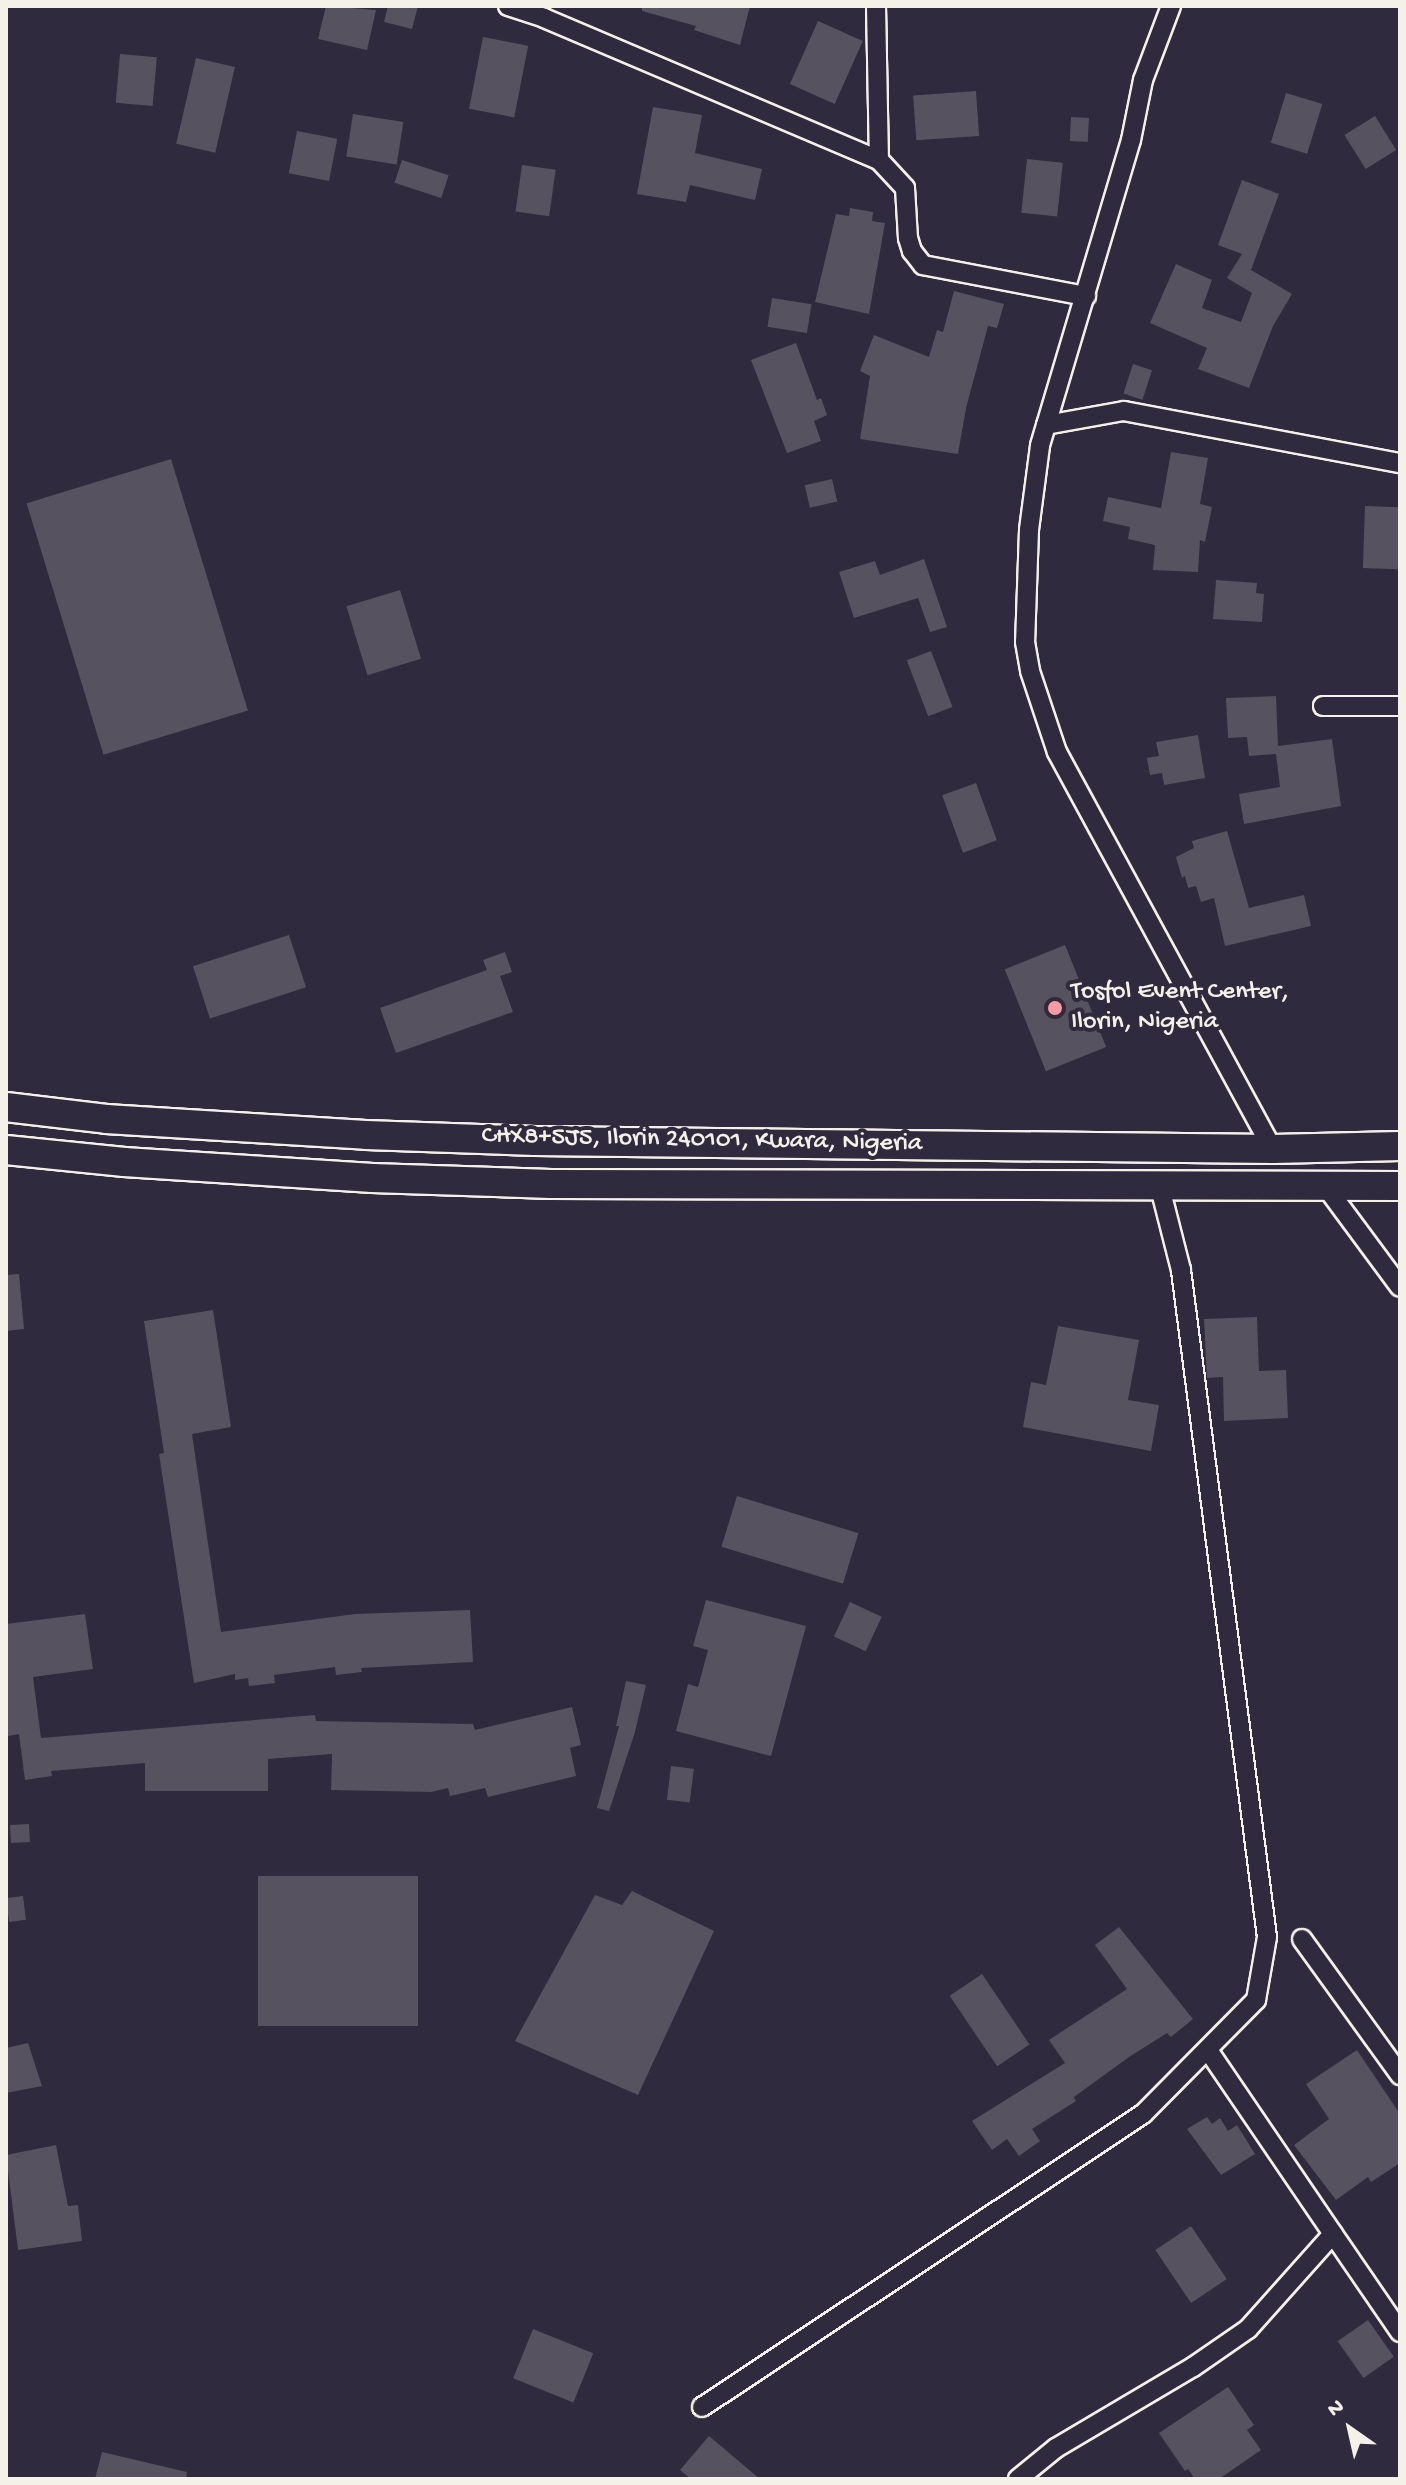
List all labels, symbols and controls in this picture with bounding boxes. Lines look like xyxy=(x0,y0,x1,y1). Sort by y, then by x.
place label: Tosfol Event Center, Ilorin, Nigeria xyxy=(1071,977,1289,1038)
marker: Tosfol Event Center, Ilorin, Nigeria xyxy=(1046,999,1064,1017)
street label: CHX8+5J5, Ilorin 240101, Kwara, Nigeria xyxy=(481,1122,923,1160)
north arrow xyxy=(1310,2389,1390,2469)
text: N xyxy=(1323,2394,1350,2424)

